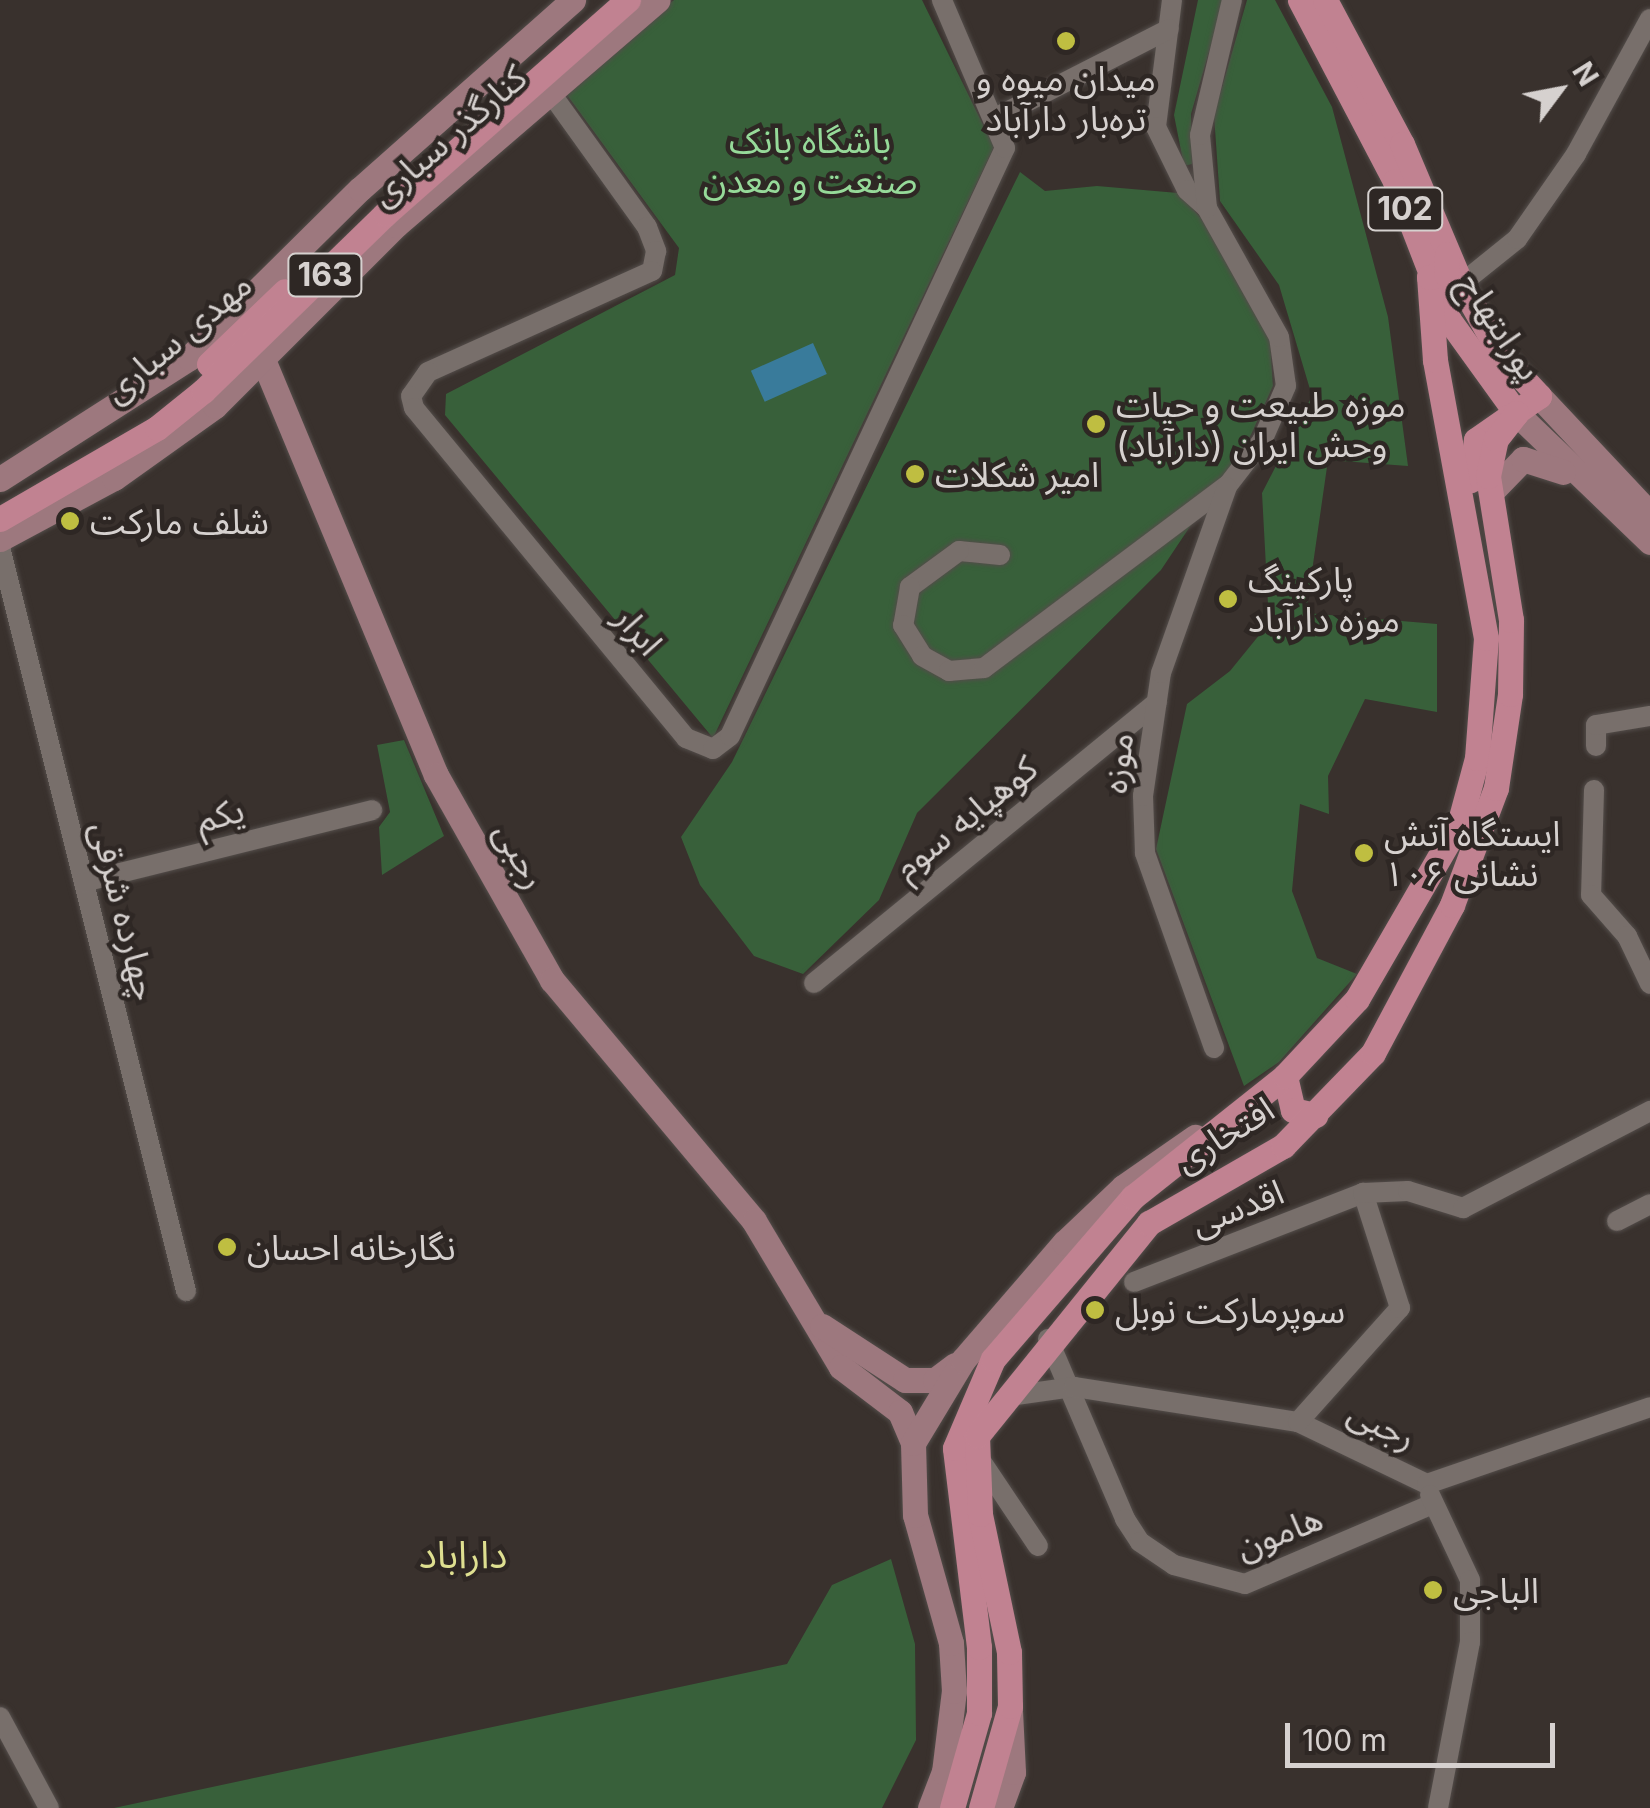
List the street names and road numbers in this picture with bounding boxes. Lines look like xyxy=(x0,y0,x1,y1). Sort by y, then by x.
street label: کنارگذر سباری xyxy=(361,56,535,214)
road number: 102 xyxy=(1365,182,1445,236)
road number: 163 xyxy=(285,248,365,302)
street label: مهدی سباری xyxy=(94,263,260,411)
street label: پورابتهاج xyxy=(1451,264,1551,388)
street label: ابرار xyxy=(606,597,672,663)
street label: موزه xyxy=(1092,730,1142,796)
street label: کوهپایه سوم xyxy=(885,746,1045,888)
street label: یکم xyxy=(192,788,248,840)
street label: رجبی xyxy=(486,814,556,896)
street label: چهارده شرقی xyxy=(83,817,167,1005)
street label: افتخاری xyxy=(1167,1087,1281,1181)
street label: اقدسی xyxy=(1185,1170,1289,1244)
street label: رجبی xyxy=(1341,1390,1423,1458)
street label: هامون xyxy=(1230,1496,1328,1568)

